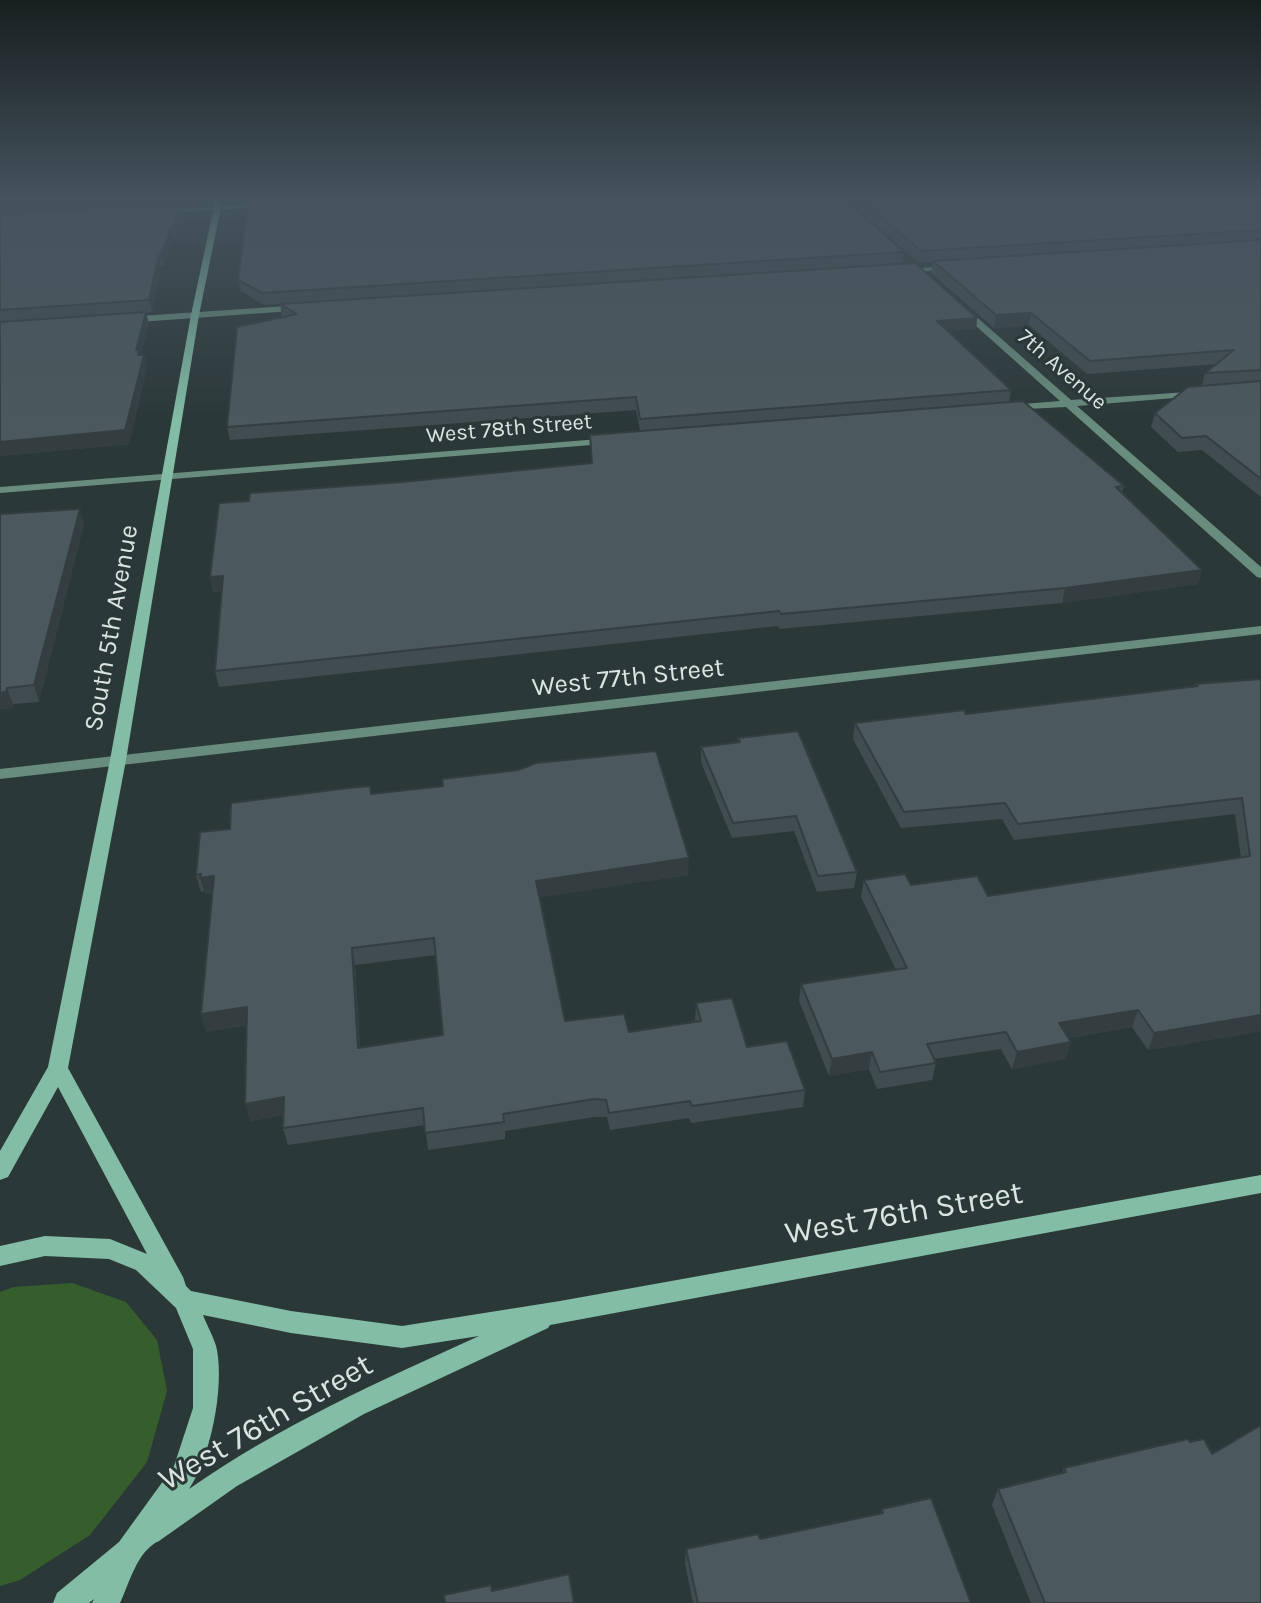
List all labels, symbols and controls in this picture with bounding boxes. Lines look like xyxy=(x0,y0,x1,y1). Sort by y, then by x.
street label: 7th Avenue xyxy=(1012,324,1112,416)
street label: West 78th Street xyxy=(425,409,593,449)
street label: South 5th Avenue xyxy=(78,522,146,734)
street label: West 77th Street xyxy=(530,652,726,704)
street label: West 76th Street xyxy=(782,1174,1026,1254)
street label: West 76th Street xyxy=(152,1346,380,1500)

